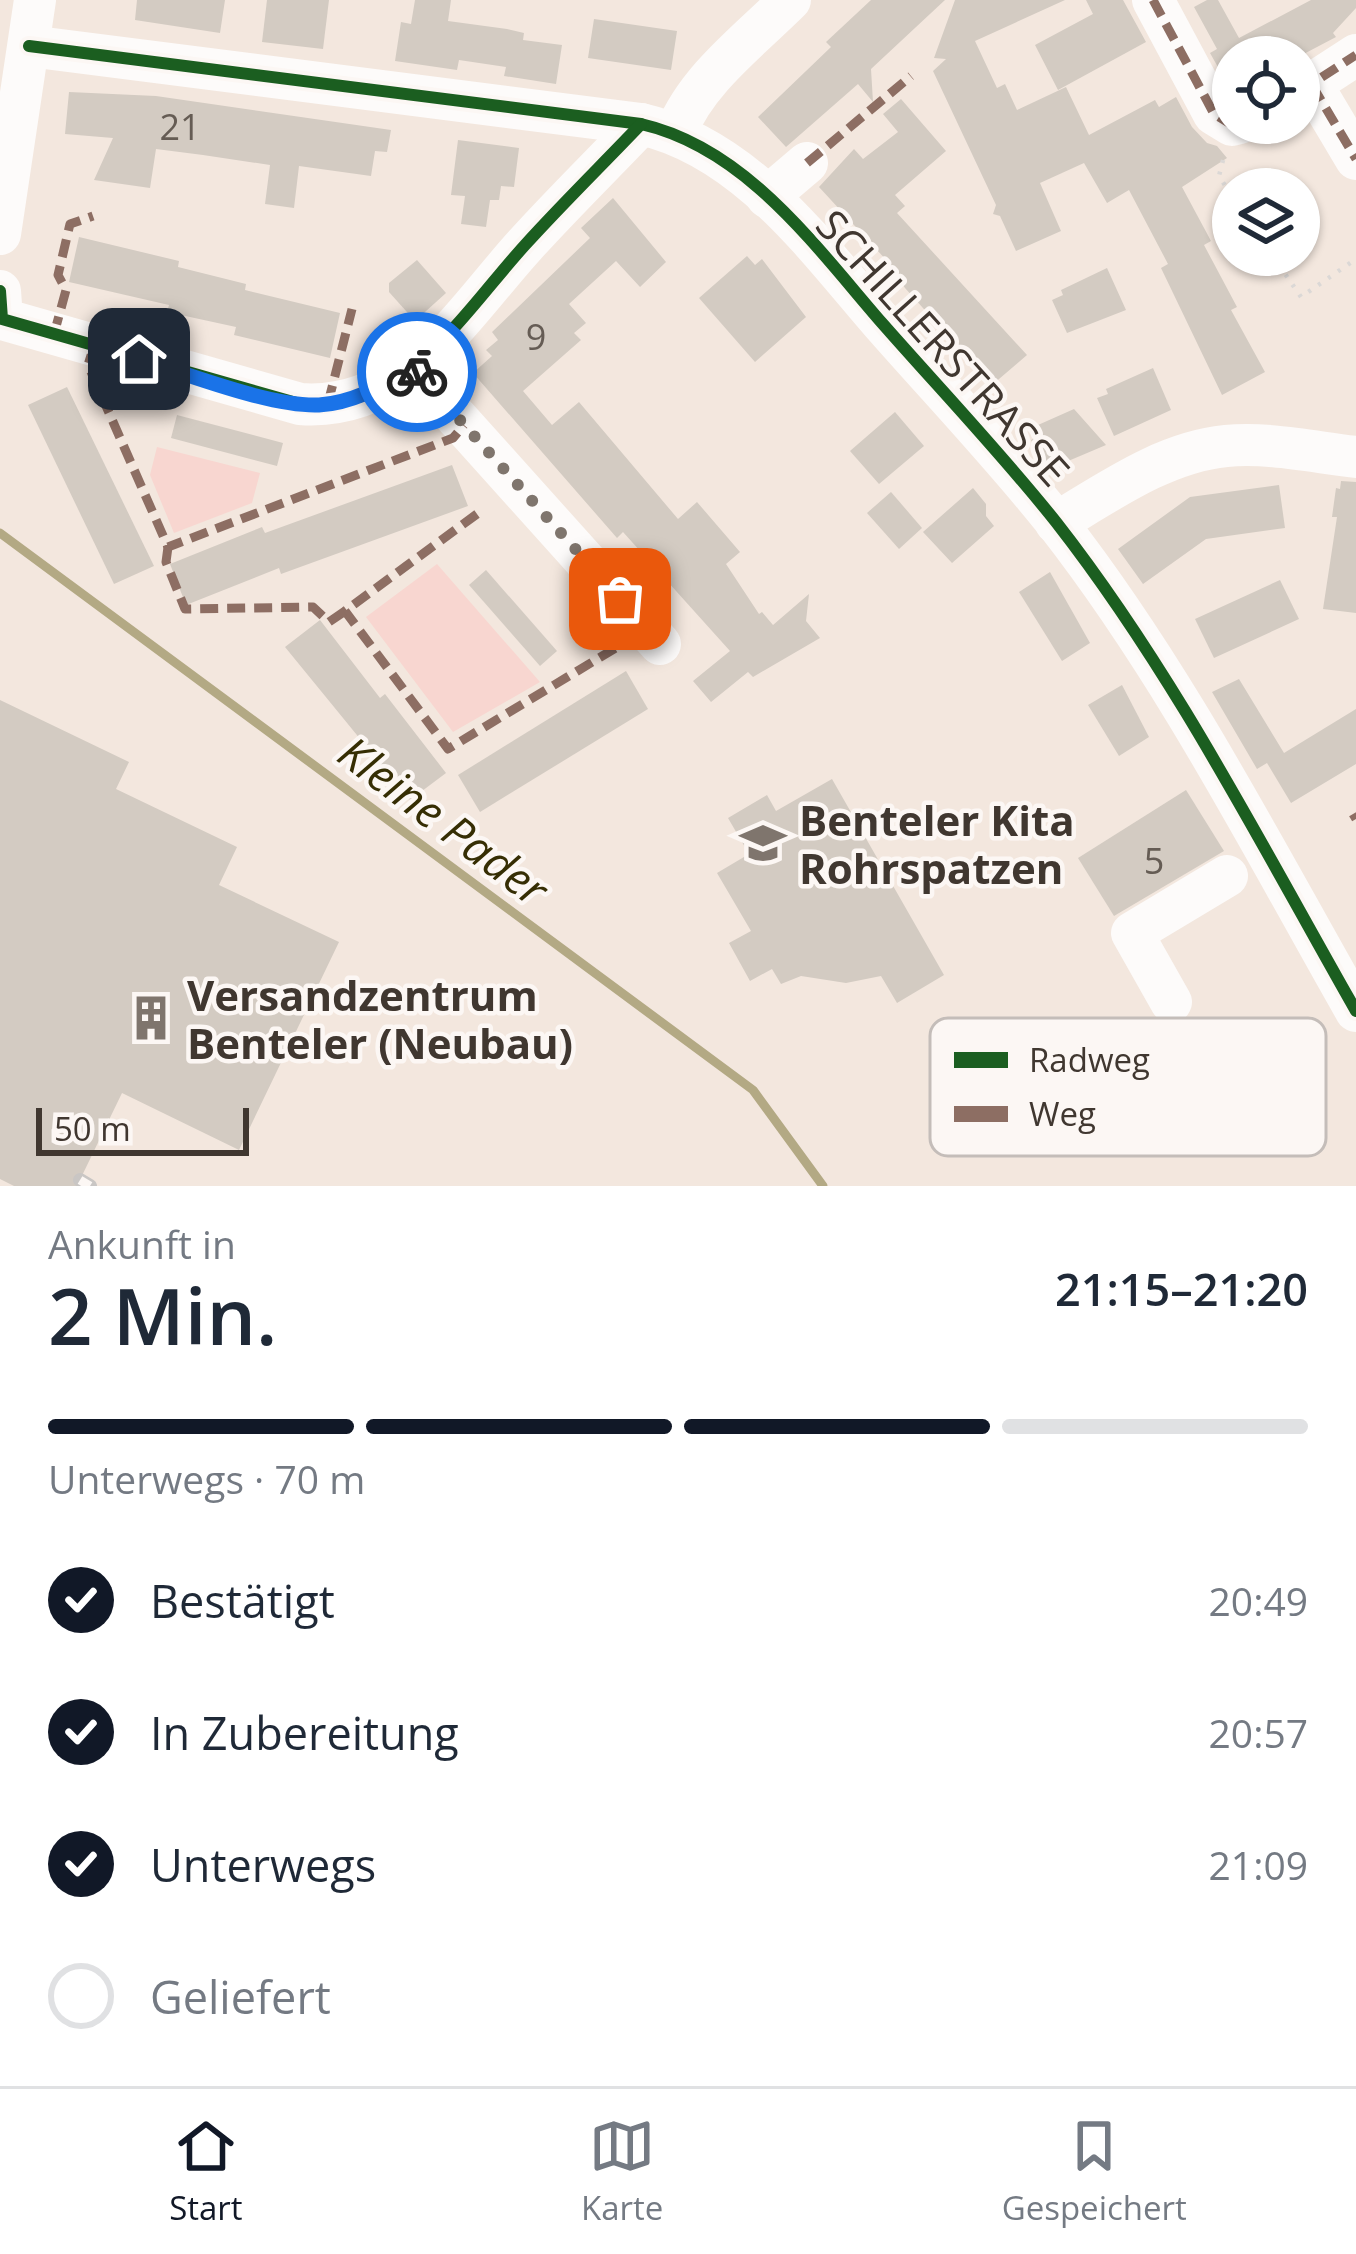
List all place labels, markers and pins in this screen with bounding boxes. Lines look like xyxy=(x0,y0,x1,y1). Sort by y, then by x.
pin xyxy=(88,308,190,410)
pin xyxy=(569,548,671,650)
place label: Benteler Kita Rohrspatzen xyxy=(799,791,1075,896)
school or university icon: Benteler Kita Rohrspatzen xyxy=(738,818,788,868)
place label: Versandzentrum Benteler (Neubau) xyxy=(187,966,573,1071)
building icon: Versandzentrum Benteler (Neubau) xyxy=(126,993,176,1043)

